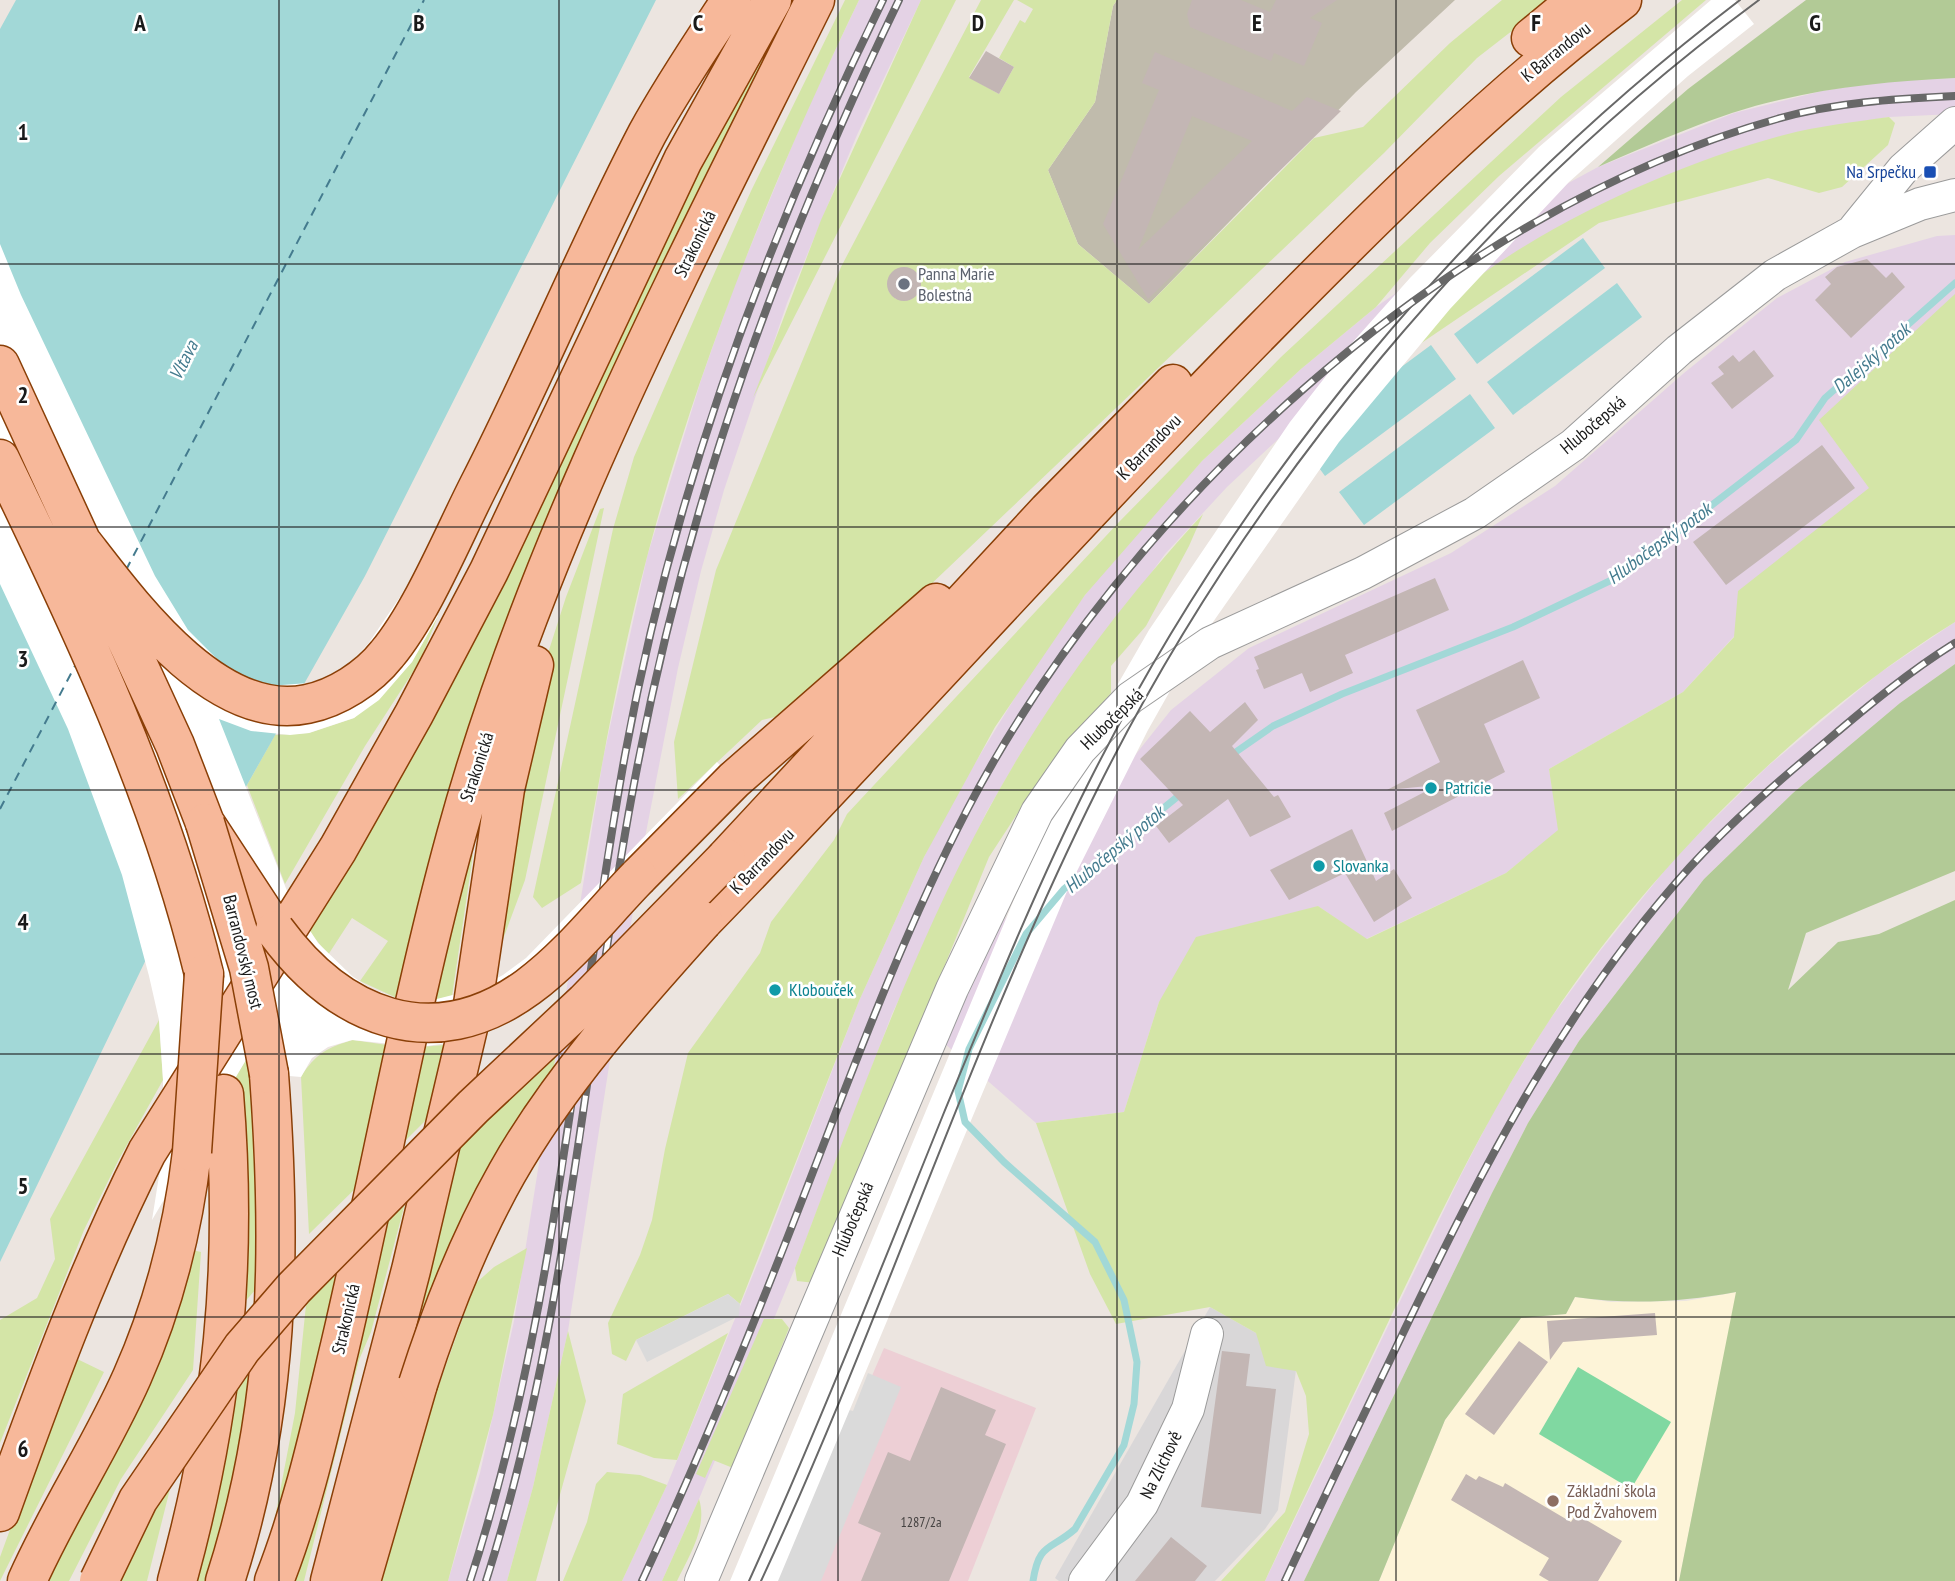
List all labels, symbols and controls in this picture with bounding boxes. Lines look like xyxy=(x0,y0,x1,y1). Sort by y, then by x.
text: A xyxy=(133,8,146,37)
text: B xyxy=(413,8,425,37)
text: C xyxy=(693,8,704,37)
text: D xyxy=(972,8,984,37)
text: E xyxy=(1252,8,1262,37)
text: F xyxy=(1531,8,1541,37)
text: G xyxy=(1809,8,1821,37)
street label: K Barrandovu xyxy=(1516,17,1595,87)
text: 1 xyxy=(18,117,29,146)
place label: Na Srpečku xyxy=(1846,160,1916,183)
marker: Na Srpečku xyxy=(1922,164,1938,180)
street label: Strakonická xyxy=(668,206,721,281)
place label: Panna Marie Bolestná xyxy=(918,262,995,306)
marker: Panna Marie Bolestná xyxy=(896,276,912,292)
water label: Dalejský potok xyxy=(1827,316,1917,398)
water label: Vltava xyxy=(163,335,204,384)
text: 2 xyxy=(18,380,29,409)
street label: Hlubočepská xyxy=(1555,390,1630,459)
street label: K Barrandovu xyxy=(1112,409,1186,485)
water label: Hlubočepský potok xyxy=(1602,495,1718,589)
text: 3 xyxy=(18,644,29,673)
street label: Hlubočepská xyxy=(1075,683,1148,754)
street label: Strakonická xyxy=(454,729,499,805)
place label: Patricie xyxy=(1445,776,1491,799)
marker: Patricie xyxy=(1423,780,1439,796)
water label: Hlubočepský potok xyxy=(1059,798,1171,898)
street label: K Barrandovu xyxy=(725,823,799,899)
place label: Slovanka xyxy=(1333,854,1389,877)
marker: Slovanka xyxy=(1311,858,1327,874)
street label: Barrandovský most xyxy=(218,892,269,1011)
text: 4 xyxy=(18,907,29,936)
place label: Klobouček xyxy=(789,978,854,1001)
marker: Klobouček xyxy=(767,982,783,998)
text: 5 xyxy=(18,1171,29,1200)
street label: Hlubočepská xyxy=(827,1178,879,1260)
street label: Strakonická xyxy=(326,1281,365,1356)
street label: Na Zlíchově xyxy=(1134,1427,1187,1503)
text: 6 xyxy=(18,1434,29,1463)
place label: Základní škola Pod Žvahovem xyxy=(1567,1479,1657,1523)
marker: Základní škola Pod Žvahovem xyxy=(1545,1493,1561,1509)
house number: 1287/2a xyxy=(900,1513,942,1531)

